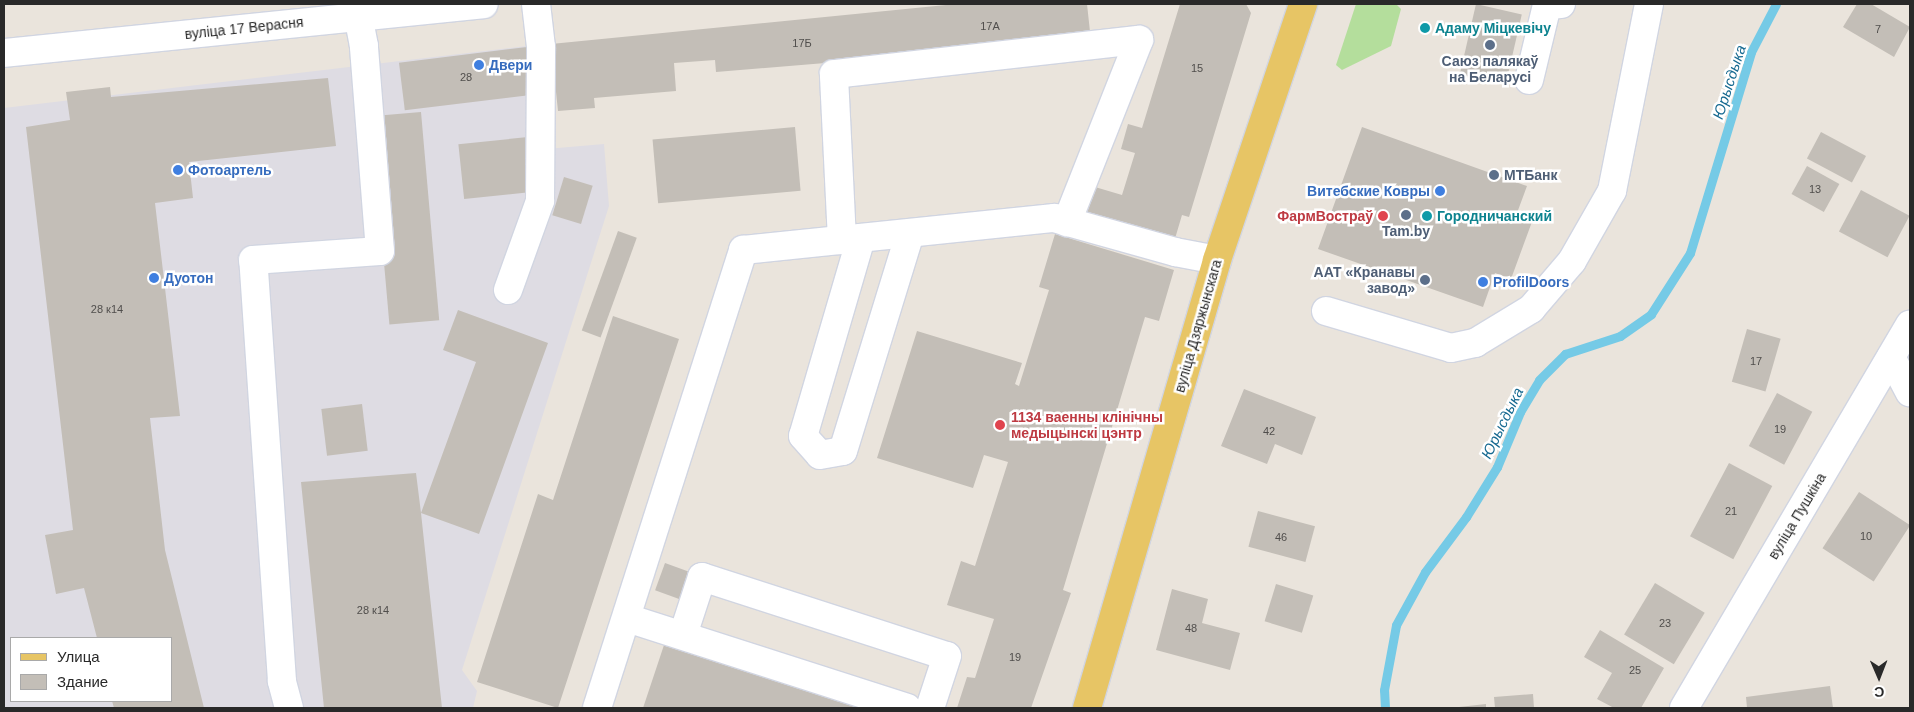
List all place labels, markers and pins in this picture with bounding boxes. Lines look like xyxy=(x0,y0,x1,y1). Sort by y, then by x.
place label: Адаму Міцкевічу xyxy=(1435,20,1551,36)
marker: Адаму Міцкевічу xyxy=(1419,22,1431,34)
marker: Саюз палякаў на Беларусі xyxy=(1484,39,1496,51)
place label: Саюз палякаў на Беларусі xyxy=(1442,53,1538,85)
place label: Двери xyxy=(489,57,532,73)
marker: Двери xyxy=(473,59,485,71)
place label: Фотоартель xyxy=(188,162,272,178)
marker: Фотоартель xyxy=(172,164,184,176)
place label: МТБанк xyxy=(1504,167,1558,183)
marker: МТБанк xyxy=(1488,169,1500,181)
place label: Витебские Ковры xyxy=(1307,183,1430,199)
marker: Витебские Ковры xyxy=(1434,185,1446,197)
place label: ФармВостраў xyxy=(1277,208,1373,224)
place label: Городничанский xyxy=(1437,208,1552,224)
marker: Tam.by xyxy=(1400,209,1412,221)
marker: ФармВостраў xyxy=(1377,210,1389,222)
marker: Городничанский xyxy=(1421,210,1433,222)
place label: Tam.by xyxy=(1382,223,1430,239)
place label: ААТ «Кранавы завод» xyxy=(1314,264,1415,296)
place label: Дуотон xyxy=(164,270,213,286)
marker: Дуотон xyxy=(148,272,160,284)
marker: ААТ «Кранавы завод» xyxy=(1419,274,1431,286)
place label: ProfilDoors xyxy=(1493,274,1569,290)
marker: ProfilDoors xyxy=(1477,276,1489,288)
place label: 1134 ваенны клінічны медыцынскі цэнтр xyxy=(1011,409,1163,442)
marker: 1134 ваенны клінічны медыцынскі цэнтр xyxy=(993,418,1007,432)

